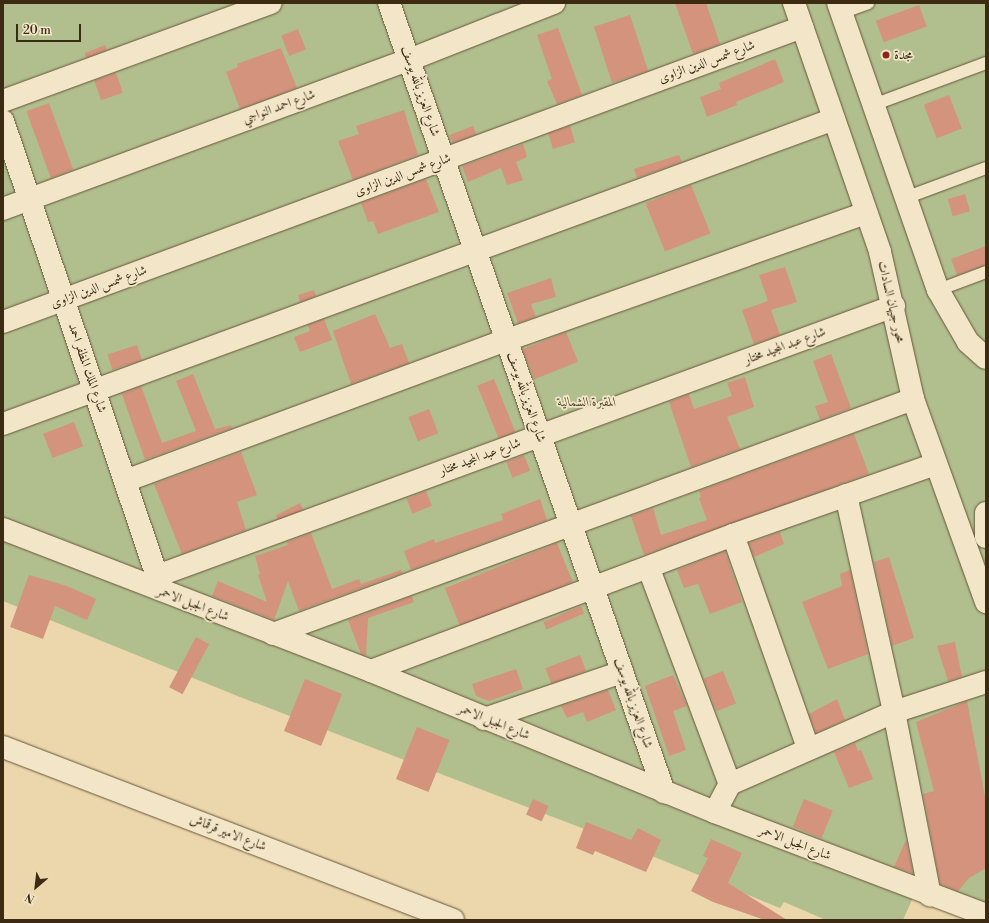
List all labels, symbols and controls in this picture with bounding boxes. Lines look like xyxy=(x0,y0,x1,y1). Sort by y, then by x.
scale bar xyxy=(18,16,83,42)
text: 20 m xyxy=(23,23,51,38)
street label: شارع شمس الدين الزاوى xyxy=(657,37,757,87)
street label: شارع العزيز بالله يوسف xyxy=(397,44,443,138)
place label: مجدة xyxy=(894,47,913,63)
marker: مجدة xyxy=(881,50,891,60)
street label: شارع احمد النواجي xyxy=(241,87,317,127)
street label: شارع شمس الدين الزاوى xyxy=(353,150,453,200)
street label: محور جيهان السادات xyxy=(874,259,908,345)
street label: شارع شمس الدين الزاوى xyxy=(49,262,149,312)
street label: شارع الملك المظفر احمد xyxy=(64,321,110,415)
street label: شارع عبد المجيد مختار xyxy=(742,324,828,368)
street label: شارع العزيز بالله يوسف xyxy=(503,350,549,444)
park label: المقبرة الشمالية xyxy=(558,394,616,410)
street label: شارع عبد المجيد مختار xyxy=(437,435,523,479)
street label: شارع الجبل الاحمر xyxy=(155,583,231,625)
street label: شارع العزيز بالله يوسف xyxy=(610,656,656,750)
street label: شارع الجبل الاحمر xyxy=(456,701,532,743)
street label: شارع الامير قرقماش xyxy=(188,811,268,855)
street label: شارع الجبل الاحمر xyxy=(757,822,833,864)
north arrow xyxy=(16,867,56,907)
text: N xyxy=(23,889,38,906)

